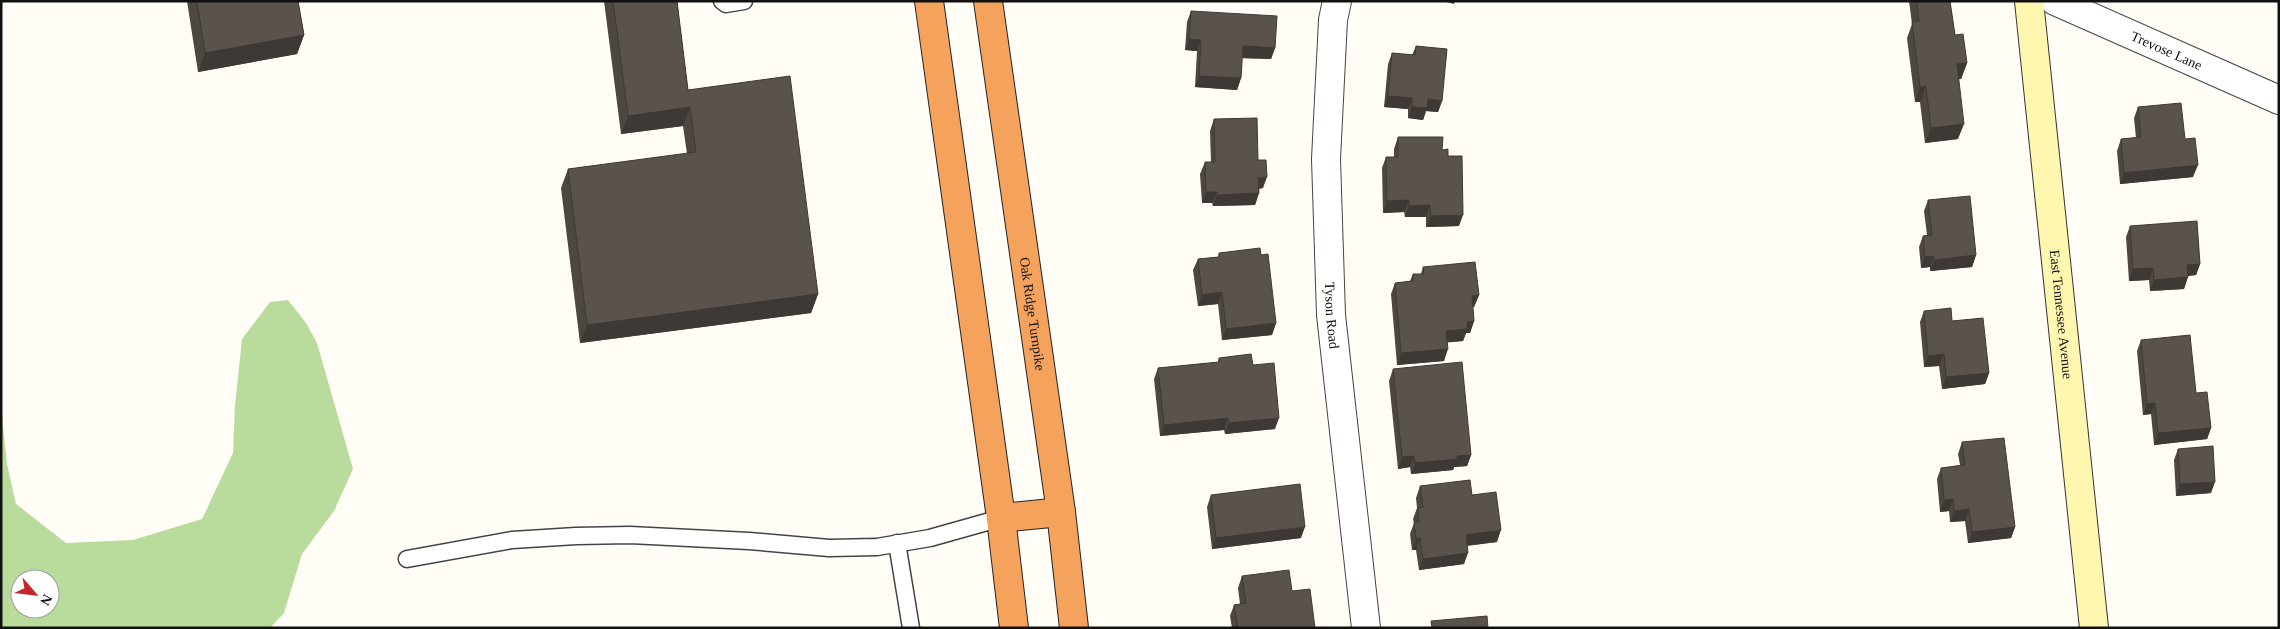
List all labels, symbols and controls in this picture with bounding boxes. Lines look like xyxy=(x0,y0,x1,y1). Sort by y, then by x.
street label: Trevose Lane xyxy=(2129,29,2204,73)
street label: East Tennessee Avenue xyxy=(2047,249,2075,380)
street label: Oak Ridge Turnpike xyxy=(1017,256,1048,372)
street label: Tyson Road xyxy=(1322,282,1342,350)
north arrow xyxy=(10,569,60,619)
text: N xyxy=(37,592,55,608)

